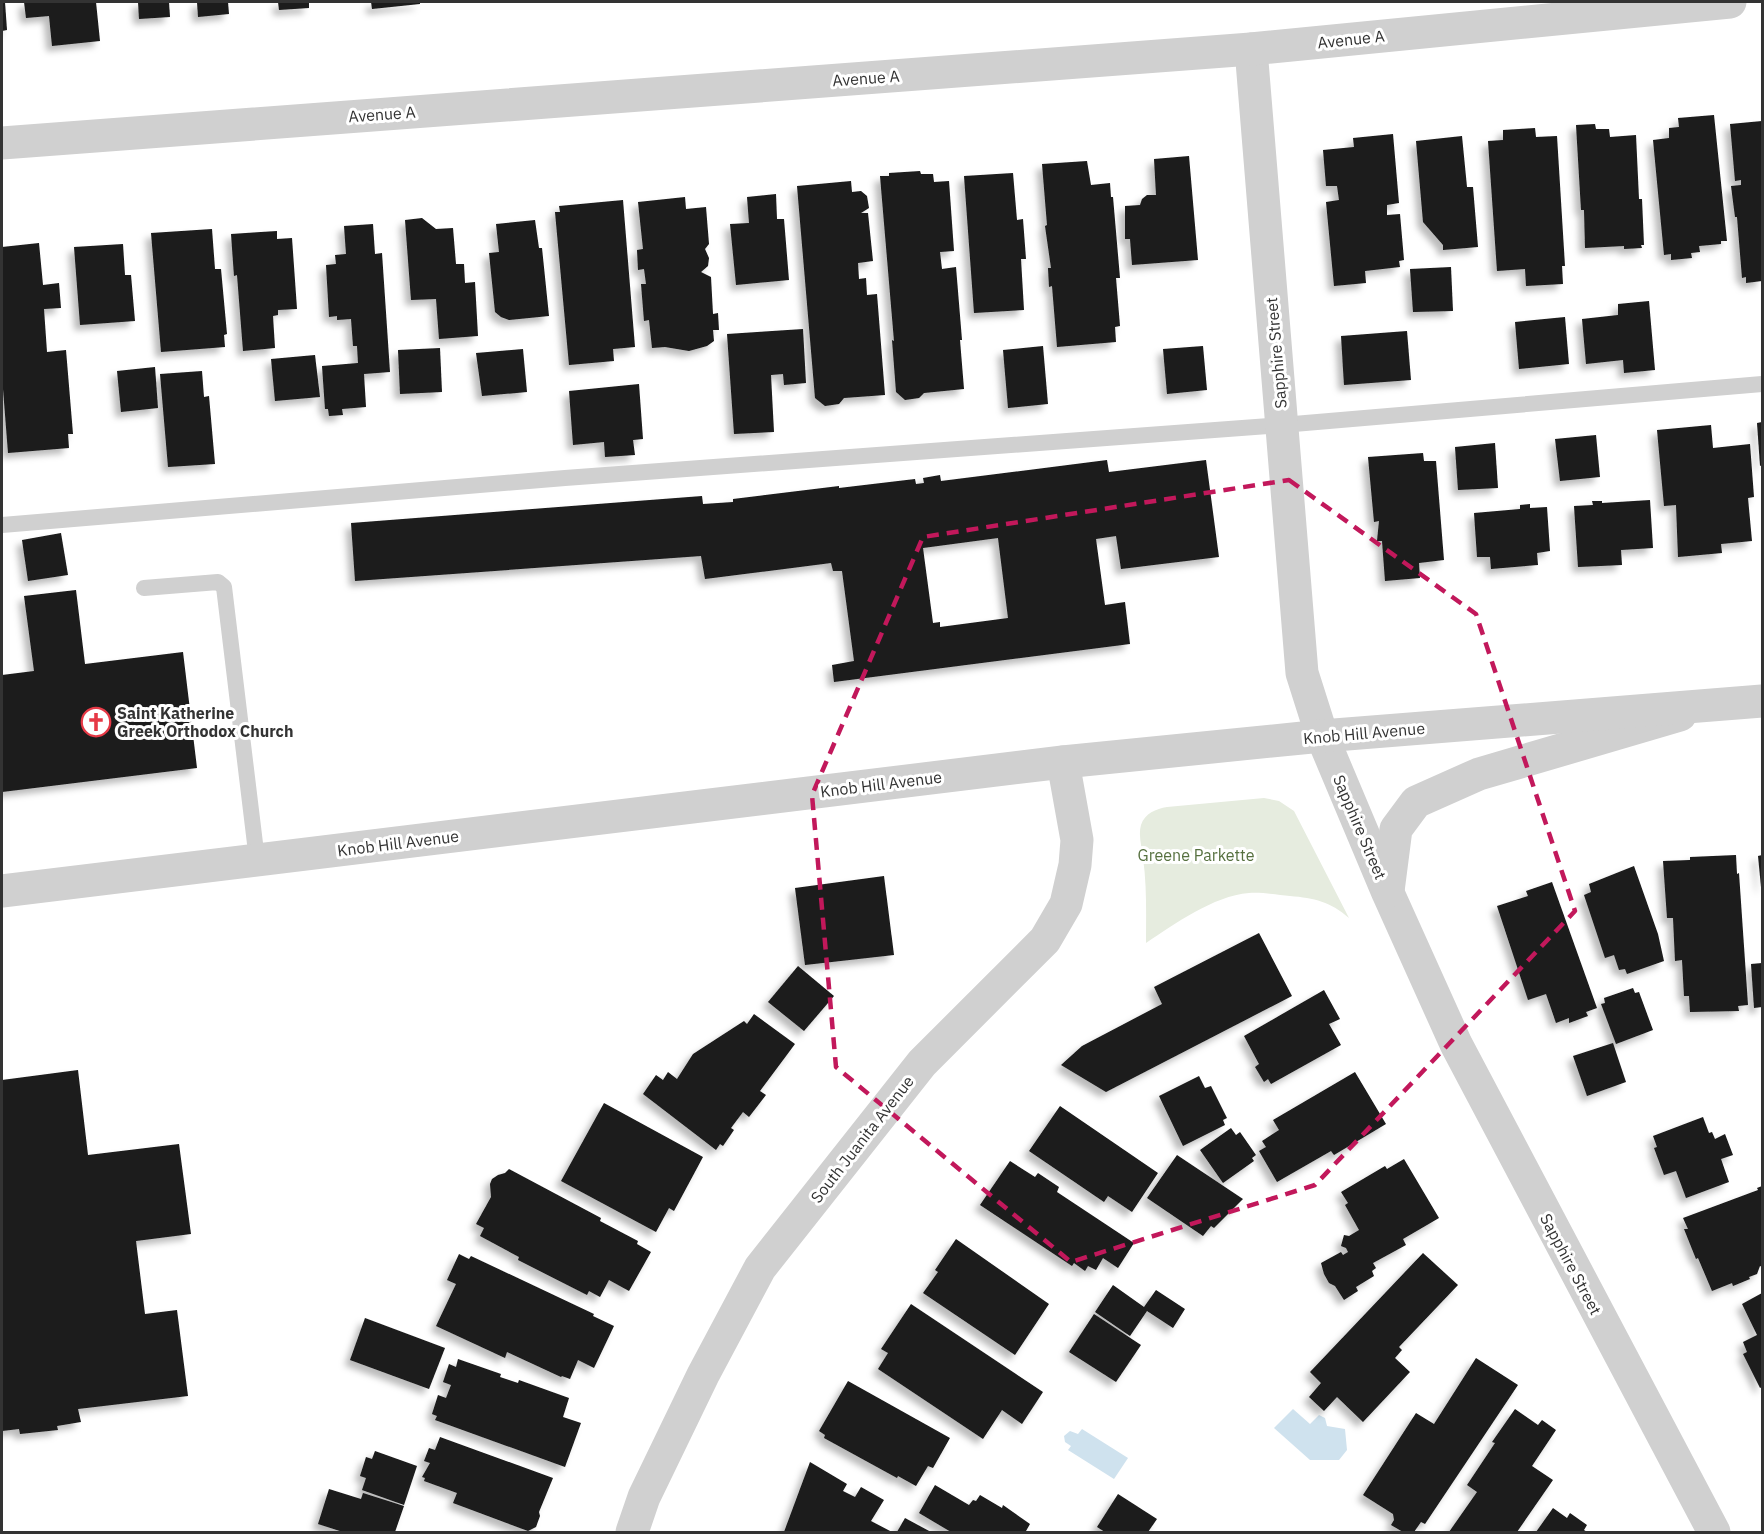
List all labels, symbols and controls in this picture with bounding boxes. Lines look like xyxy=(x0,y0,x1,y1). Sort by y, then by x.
street label: Avenue A xyxy=(1316,26,1386,52)
street label: Avenue A xyxy=(832,66,900,90)
street label: Avenue A xyxy=(348,102,416,126)
street label: Sapphire Street xyxy=(1261,296,1291,410)
place label: Saint Katherine Greek Orthodox Church xyxy=(117,703,293,741)
church icon: Saint Katherine Greek Orthodox Church xyxy=(80,706,112,738)
street label: Knob Hill Avenue xyxy=(1302,718,1426,748)
street label: Knob Hill Avenue xyxy=(819,767,943,801)
street label: Sapphire Street xyxy=(1329,772,1391,882)
street label: Knob Hill Avenue xyxy=(336,826,460,860)
park label: Greene Parkette xyxy=(1138,845,1255,865)
street label: South Juanita Avenue xyxy=(806,1071,918,1207)
street label: Sapphire Street xyxy=(1536,1210,1606,1318)

